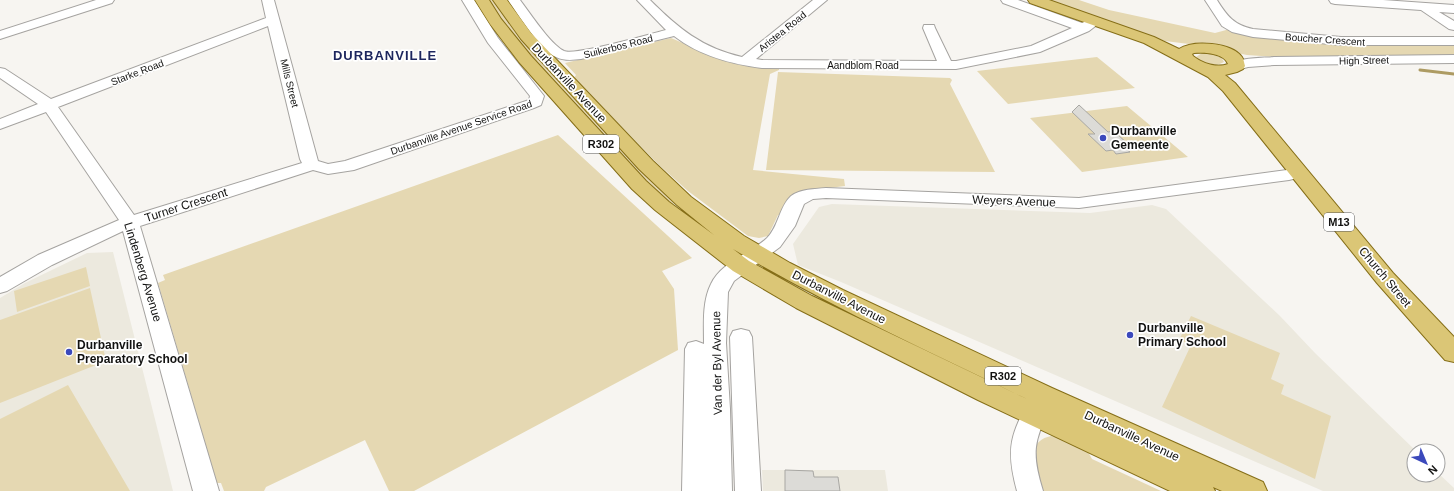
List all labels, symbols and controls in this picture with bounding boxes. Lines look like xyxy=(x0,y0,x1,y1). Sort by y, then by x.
street label: Aristea Road xyxy=(756,9,808,54)
street label: Boucher Crescent xyxy=(1285,31,1365,48)
street label: Suikerbos Road xyxy=(582,33,654,60)
street label: Durbanville Avenue xyxy=(529,40,610,126)
district label: DURBANVILLE xyxy=(333,48,437,63)
street label: High Street xyxy=(1339,55,1389,66)
street label: Starke Road xyxy=(109,57,165,88)
street label: Mills Street xyxy=(278,58,301,109)
street label: Aandblom Road xyxy=(827,60,899,71)
street label: Durbanville Avenue Service Road xyxy=(389,98,533,157)
place label: Durbanville Gemeente xyxy=(1111,124,1177,152)
marker: Durbanville Gemeente xyxy=(1098,133,1108,143)
road number: R302 xyxy=(583,135,619,153)
street label: Turner Crescent xyxy=(143,185,230,225)
street label: Weyers Avenue xyxy=(972,193,1056,209)
road number: M13 xyxy=(1324,213,1354,231)
street label: Lindenberg Avenue xyxy=(121,221,165,324)
street label: Church Street xyxy=(1356,244,1415,310)
street label: Durbanville Avenue xyxy=(790,267,888,327)
street label: Van der Byl Avenue xyxy=(709,310,725,415)
place label: Durbanville Primary School xyxy=(1138,321,1226,349)
marker: Durbanville Primary School xyxy=(1125,330,1135,340)
place label: Durbanville Preparatory School xyxy=(77,338,188,366)
marker: Durbanville Preparatory School xyxy=(64,347,74,357)
road number: R302 xyxy=(985,367,1021,385)
street label: Durbanville Avenue xyxy=(1082,408,1182,464)
north arrow xyxy=(1406,443,1446,483)
text: N xyxy=(1426,463,1440,477)

